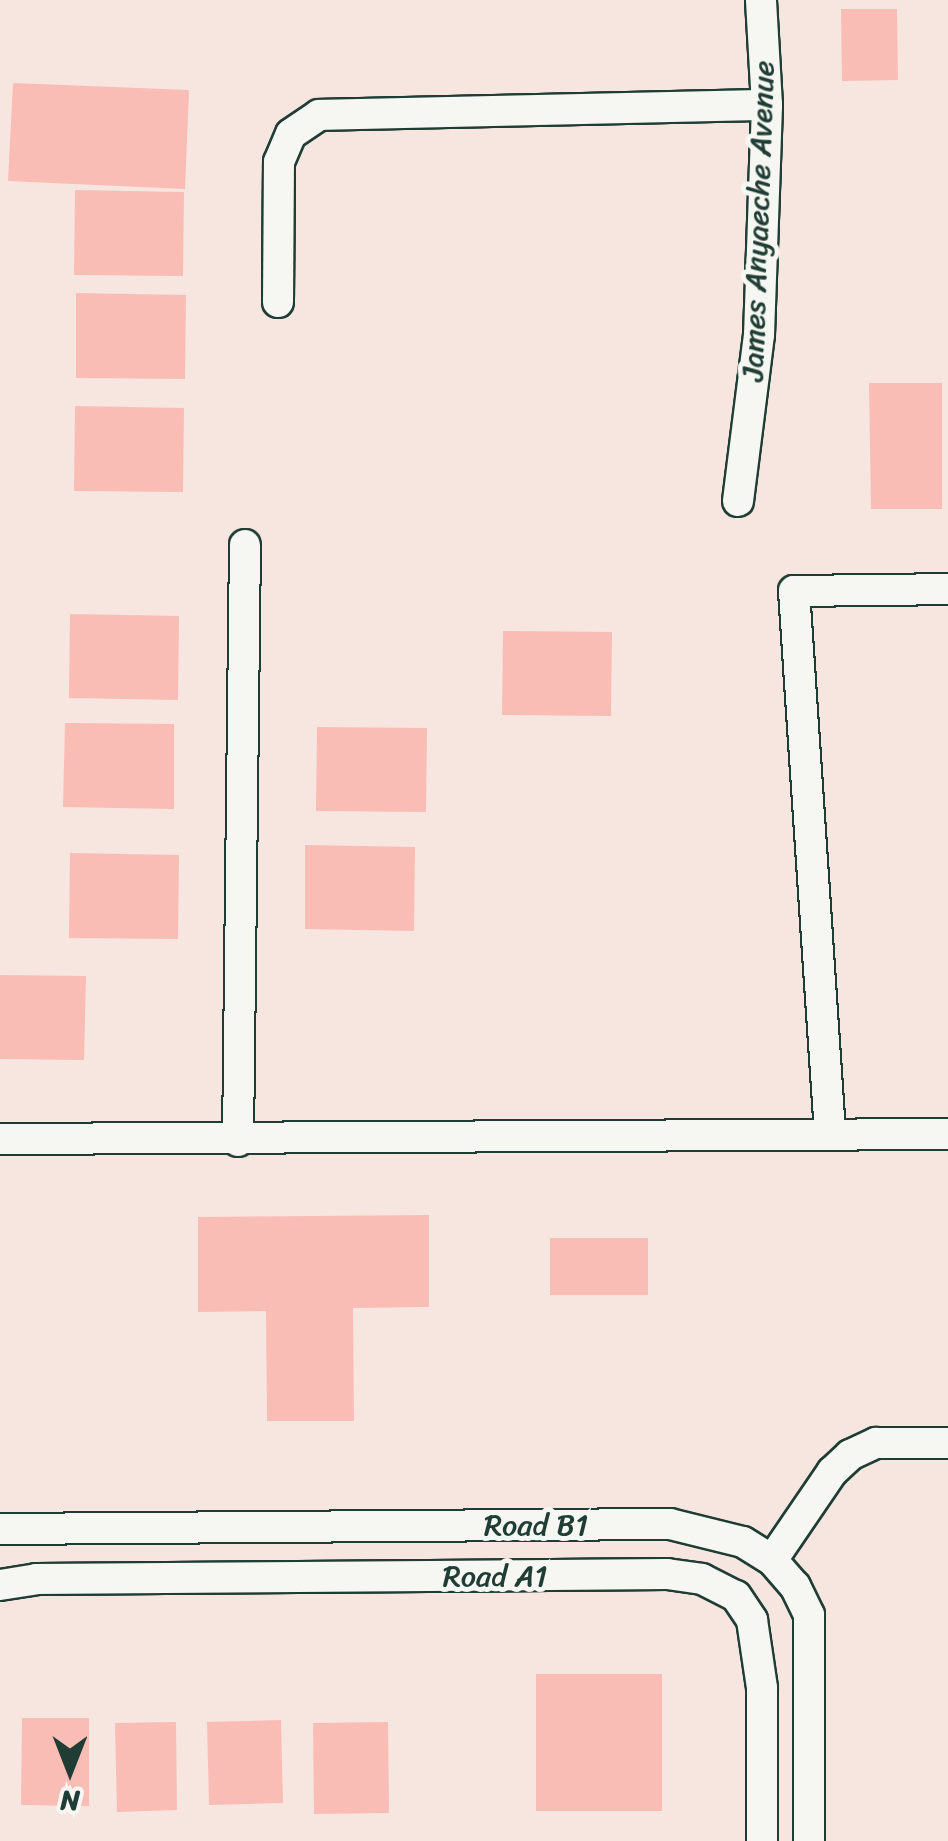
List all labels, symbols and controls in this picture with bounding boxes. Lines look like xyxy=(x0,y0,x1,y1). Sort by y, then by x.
street label: James Anyaeche Avenue xyxy=(734,61,782,381)
street label: Road B1 xyxy=(484,1507,588,1543)
street label: Road A1 xyxy=(443,1558,547,1594)
north arrow xyxy=(20,1721,120,1821)
text: N xyxy=(60,1777,80,1826)

